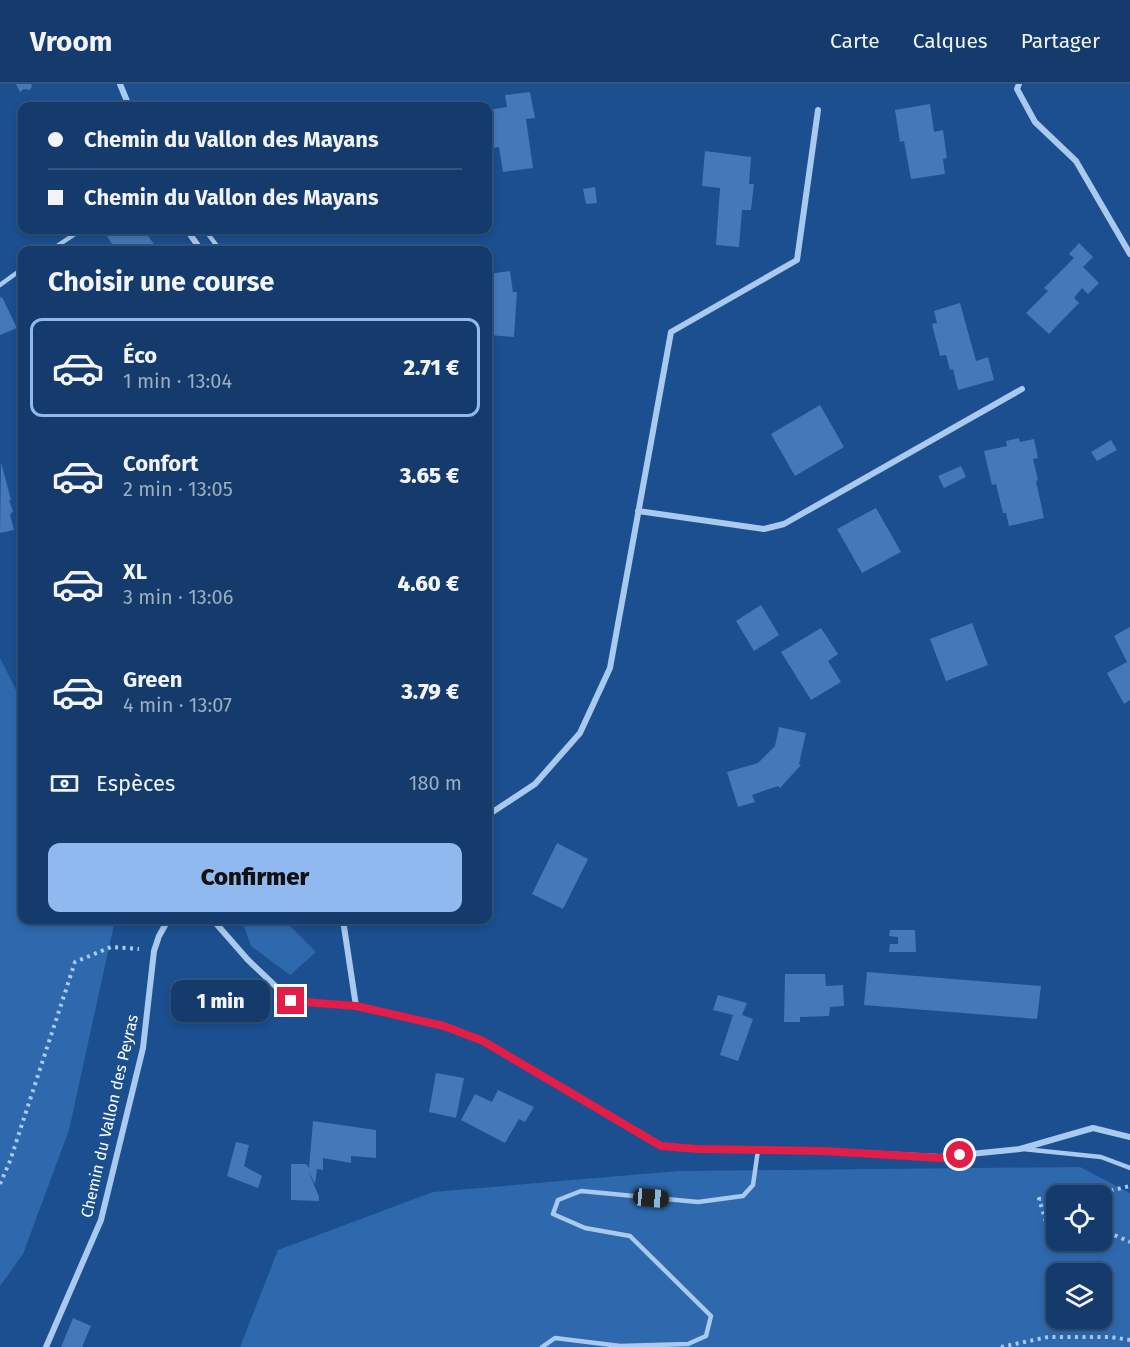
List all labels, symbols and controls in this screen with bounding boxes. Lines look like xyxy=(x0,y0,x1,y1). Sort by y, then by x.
text: Vroom xyxy=(30,25,112,58)
text: Carte xyxy=(830,28,880,54)
text: Calques xyxy=(913,28,988,54)
text: Partager xyxy=(1021,28,1100,54)
text: Chemin du Vallon des Mayans xyxy=(84,126,379,153)
text: Chemin du Vallon des Mayans xyxy=(84,184,379,211)
text: Choisir une course xyxy=(48,266,274,298)
icon: car xyxy=(51,341,105,395)
text: Éco xyxy=(123,342,157,369)
text: 2.71 € xyxy=(404,354,459,381)
text: 1 min · 13:04 xyxy=(123,369,232,393)
icon: car xyxy=(51,449,105,503)
text: Confort xyxy=(123,450,199,477)
text: 3.65 € xyxy=(400,462,459,489)
text: 2 min · 13:05 xyxy=(123,477,233,501)
icon: car xyxy=(51,557,105,611)
text: XL xyxy=(123,558,147,585)
text: 4.60 € xyxy=(398,570,459,597)
text: 3 min · 13:06 xyxy=(123,585,233,609)
icon: car xyxy=(51,665,105,719)
text: Green xyxy=(123,666,182,693)
text: 3.79 € xyxy=(401,678,459,705)
text: 4 min · 13:07 xyxy=(123,693,232,717)
icon: cash xyxy=(48,767,81,800)
text: Espèces xyxy=(96,770,175,797)
text: 180 m xyxy=(409,771,462,795)
button: Confirmer xyxy=(48,843,462,912)
callout: 1 min xyxy=(171,980,270,1022)
route end xyxy=(277,987,304,1014)
text: 1 min xyxy=(197,989,244,1013)
street label: Chemin du Vallon des Peyras xyxy=(77,1013,142,1220)
route start xyxy=(946,1141,973,1168)
map controls xyxy=(1046,1185,1112,1329)
button: locate xyxy=(1046,1185,1112,1251)
car xyxy=(632,1187,670,1209)
button: layers xyxy=(1046,1263,1112,1329)

